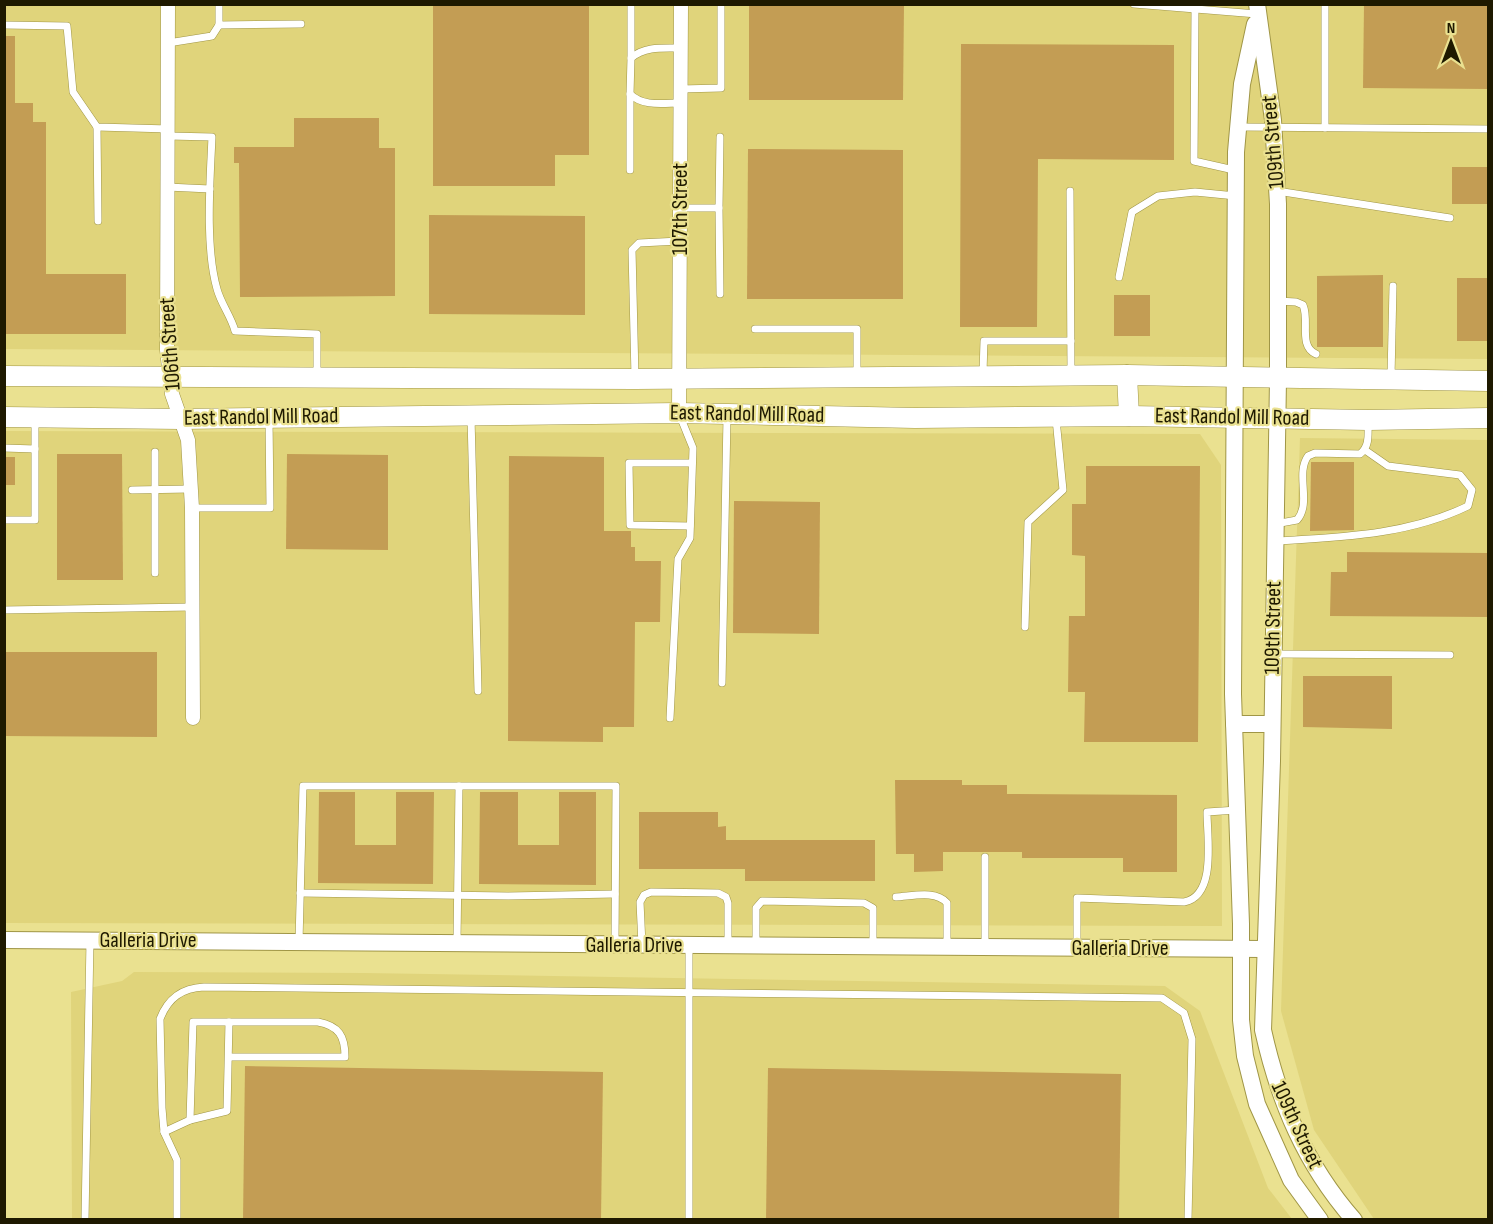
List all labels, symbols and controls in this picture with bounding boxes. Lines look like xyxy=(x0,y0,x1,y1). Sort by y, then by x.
north arrow xyxy=(1421,12,1481,72)
text: N xyxy=(1447,19,1455,38)
street label: 109th Street xyxy=(1255,94,1291,190)
street label: 107th Street xyxy=(667,162,694,255)
street label: 106th Street xyxy=(153,296,187,391)
street label: East Randol Mill Road xyxy=(670,399,824,429)
street label: East Randol Mill Road xyxy=(184,402,338,432)
street label: East Randol Mill Road xyxy=(1155,402,1309,432)
street label: 109th Street xyxy=(1259,581,1287,675)
street label: Galleria Drive xyxy=(99,927,197,954)
street label: Galleria Drive xyxy=(585,932,683,959)
street label: Galleria Drive xyxy=(1071,935,1169,962)
street label: 109th Street xyxy=(1265,1077,1329,1173)

